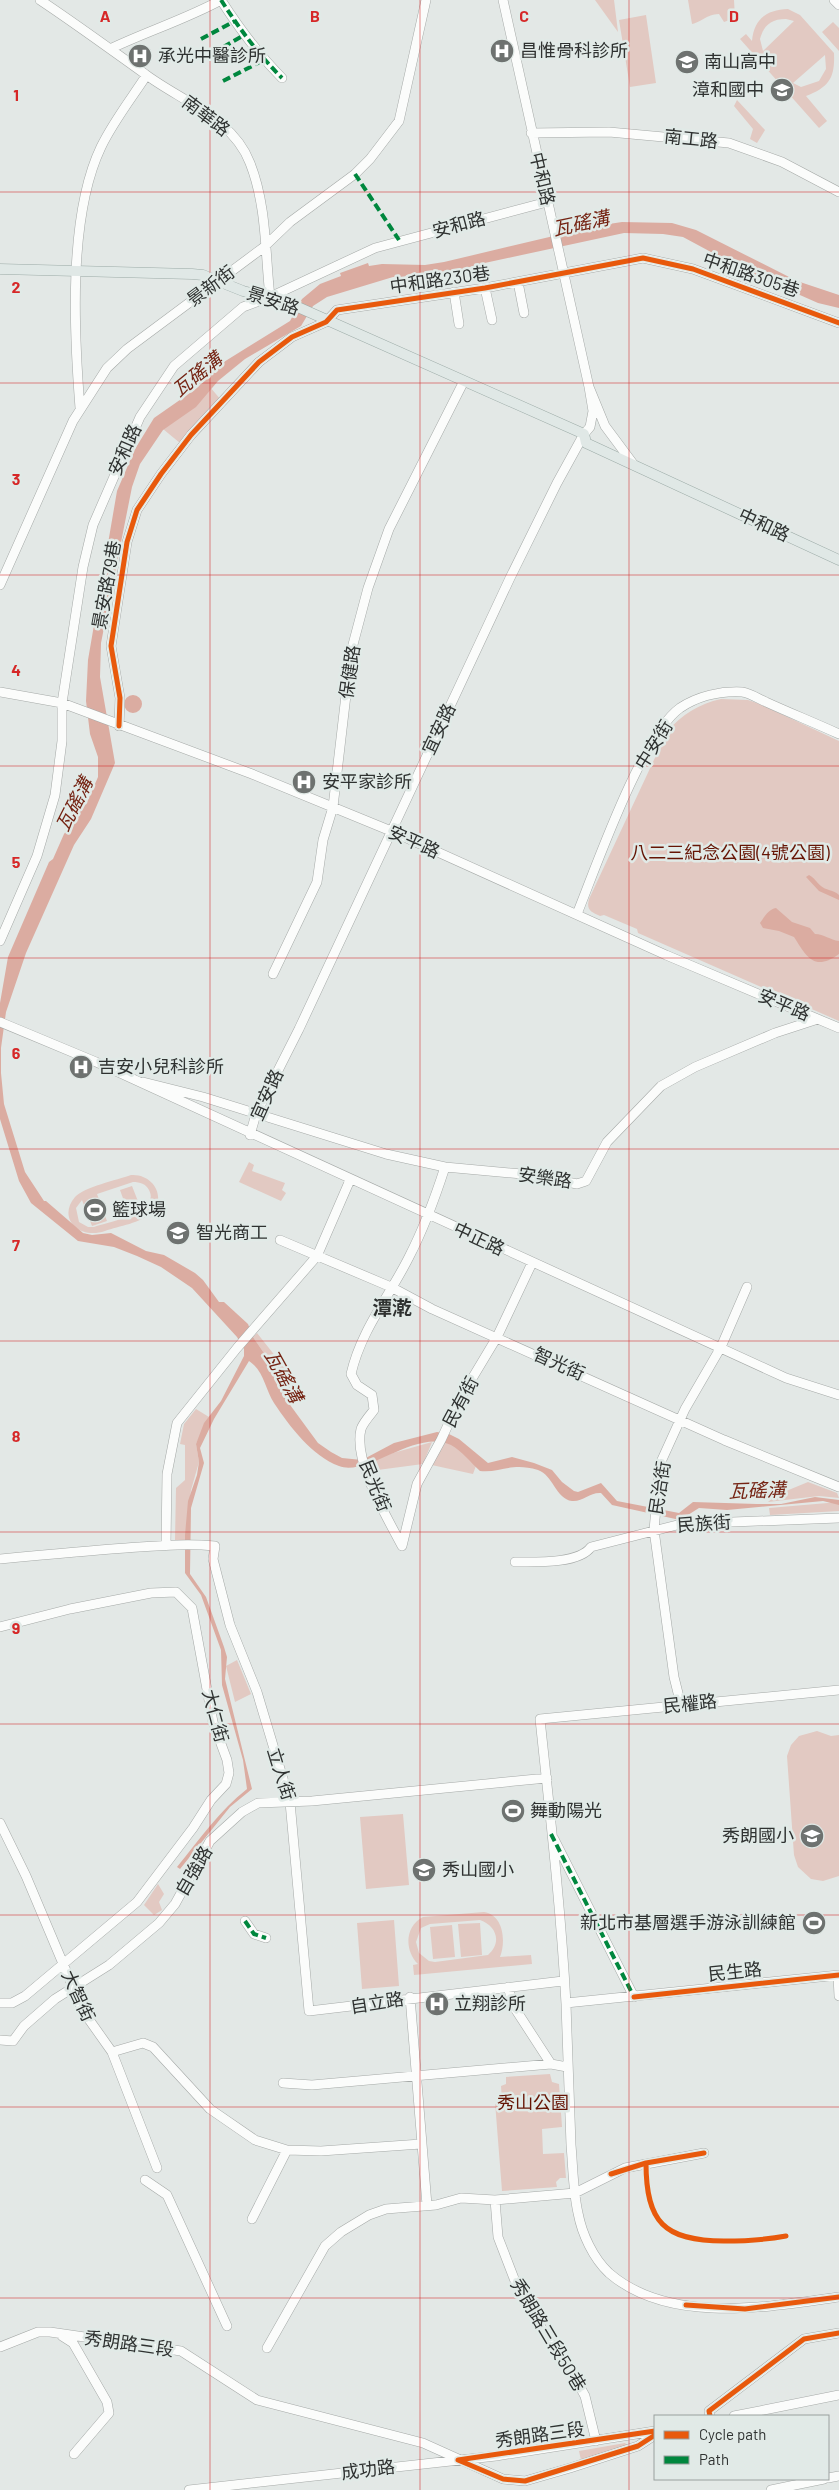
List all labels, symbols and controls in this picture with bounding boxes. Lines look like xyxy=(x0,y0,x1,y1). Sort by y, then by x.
text: A xyxy=(100,6,111,25)
text: B xyxy=(310,6,320,25)
text: C xyxy=(519,6,529,25)
text: D xyxy=(729,6,739,25)
hospital icon: 昌惟骨科診所 xyxy=(489,38,515,64)
place label: 昌惟骨科診所 xyxy=(520,39,628,61)
hospital icon: 承光中醫診所 xyxy=(127,43,153,69)
place label: 承光中醫診所 xyxy=(158,44,266,66)
school or university icon: 南山高中 xyxy=(674,49,700,75)
place label: 南山高中 xyxy=(704,50,776,72)
school or university icon: 漳和國中 xyxy=(769,77,795,103)
place label: 漳和國中 xyxy=(692,78,764,100)
text: 1 xyxy=(13,85,19,104)
street label: 南華路 xyxy=(178,90,235,140)
street label: 南工路 xyxy=(663,124,719,152)
street label: 中和路 xyxy=(526,150,560,208)
water label: 瓦磘溝 xyxy=(551,205,614,240)
street label: 安和路 xyxy=(430,206,488,242)
street label: 中和路305巷 xyxy=(700,247,803,301)
street label: 景新街 xyxy=(182,260,239,310)
street label: 中和路230巷 xyxy=(388,261,491,297)
text: 2 xyxy=(12,277,21,296)
street label: 景安路 xyxy=(244,281,302,319)
water label: 瓦磘溝 xyxy=(167,345,228,400)
street label: 安和路 xyxy=(103,420,145,479)
text: 3 xyxy=(12,469,20,488)
street label: 中和路 xyxy=(735,503,794,545)
street label: 景安路79巷 xyxy=(87,539,125,631)
street label: 保健路 xyxy=(334,644,364,700)
text: 4 xyxy=(11,660,21,679)
street label: 宜安路 xyxy=(417,699,459,758)
street label: 中安街 xyxy=(630,716,677,773)
hospital icon: 安平家診所 xyxy=(291,769,317,795)
water label: 瓦磘溝 xyxy=(50,770,98,834)
place label: 安平家診所 xyxy=(322,770,412,792)
street label: 安平路 xyxy=(385,820,444,862)
park label: 八二三紀念公園(4號公園) xyxy=(630,841,830,863)
text: 5 xyxy=(12,852,21,871)
street label: 安平路 xyxy=(755,983,814,1025)
text: 6 xyxy=(12,1043,21,1062)
hospital icon: 吉安小兒科診所 xyxy=(68,1054,94,1080)
place label: 吉安小兒科診所 xyxy=(98,1055,224,1077)
street label: 宜安路 xyxy=(245,1065,287,1124)
street label: 安樂路 xyxy=(517,1162,573,1192)
sports icon: 籃球場 xyxy=(82,1197,108,1223)
place label: 籃球場 xyxy=(112,1198,166,1220)
street label: 中正路 xyxy=(450,1217,509,1259)
school or university icon: 智光商工 xyxy=(165,1220,191,1246)
place label: 智光商工 xyxy=(196,1221,268,1243)
text: 7 xyxy=(12,1235,20,1254)
district label: 潭漧 xyxy=(372,1295,412,1319)
street label: 智光街 xyxy=(530,1342,589,1384)
water label: 瓦磘溝 xyxy=(261,1345,310,1409)
street label: 民有街 xyxy=(438,1373,483,1431)
text: 8 xyxy=(12,1426,21,1445)
street label: 民光街 xyxy=(356,1456,396,1515)
street label: 民治街 xyxy=(644,1459,674,1516)
water label: 瓦磘溝 xyxy=(728,1477,789,1502)
street label: 民族街 xyxy=(676,1510,732,1536)
text: 9 xyxy=(12,1618,20,1637)
street label: 大仁街 xyxy=(198,1687,234,1745)
street label: 民權路 xyxy=(662,1689,718,1717)
street label: 立人街 xyxy=(264,1745,300,1803)
sports icon: 舞動陽光 xyxy=(500,1798,526,1824)
place label: 舞動陽光 xyxy=(530,1799,602,1821)
school or university icon: 秀朗國小 xyxy=(799,1823,825,1849)
place label: 秀朗國小 xyxy=(722,1824,794,1846)
street label: 自強路 xyxy=(170,1842,216,1899)
school or university icon: 秀山國小 xyxy=(411,1857,437,1883)
place label: 秀山國小 xyxy=(442,1858,514,1880)
sports icon: 新北市基層選手游泳訓練館 xyxy=(801,1910,827,1936)
place label: 新北市基層選手游泳訓練館 xyxy=(580,1911,796,1933)
street label: 民生路 xyxy=(707,1957,763,1985)
street label: 大智街 xyxy=(58,1966,100,2025)
street label: 自立路 xyxy=(348,1987,405,2017)
hospital icon: 立翔診所 xyxy=(424,1991,450,2017)
place label: 立翔診所 xyxy=(454,1992,526,2014)
park label: 秀山公園 xyxy=(497,2091,569,2113)
street label: 秀朗路三段50巷 xyxy=(507,2274,591,2395)
street label: 秀朗路三段 xyxy=(83,2326,175,2360)
legend xyxy=(654,2415,829,2480)
street label: 秀朗路三段 xyxy=(494,2417,586,2451)
text: Cycle path xyxy=(699,2425,766,2443)
text: Path xyxy=(699,2450,729,2468)
street label: 成功路 xyxy=(340,2455,396,2483)

